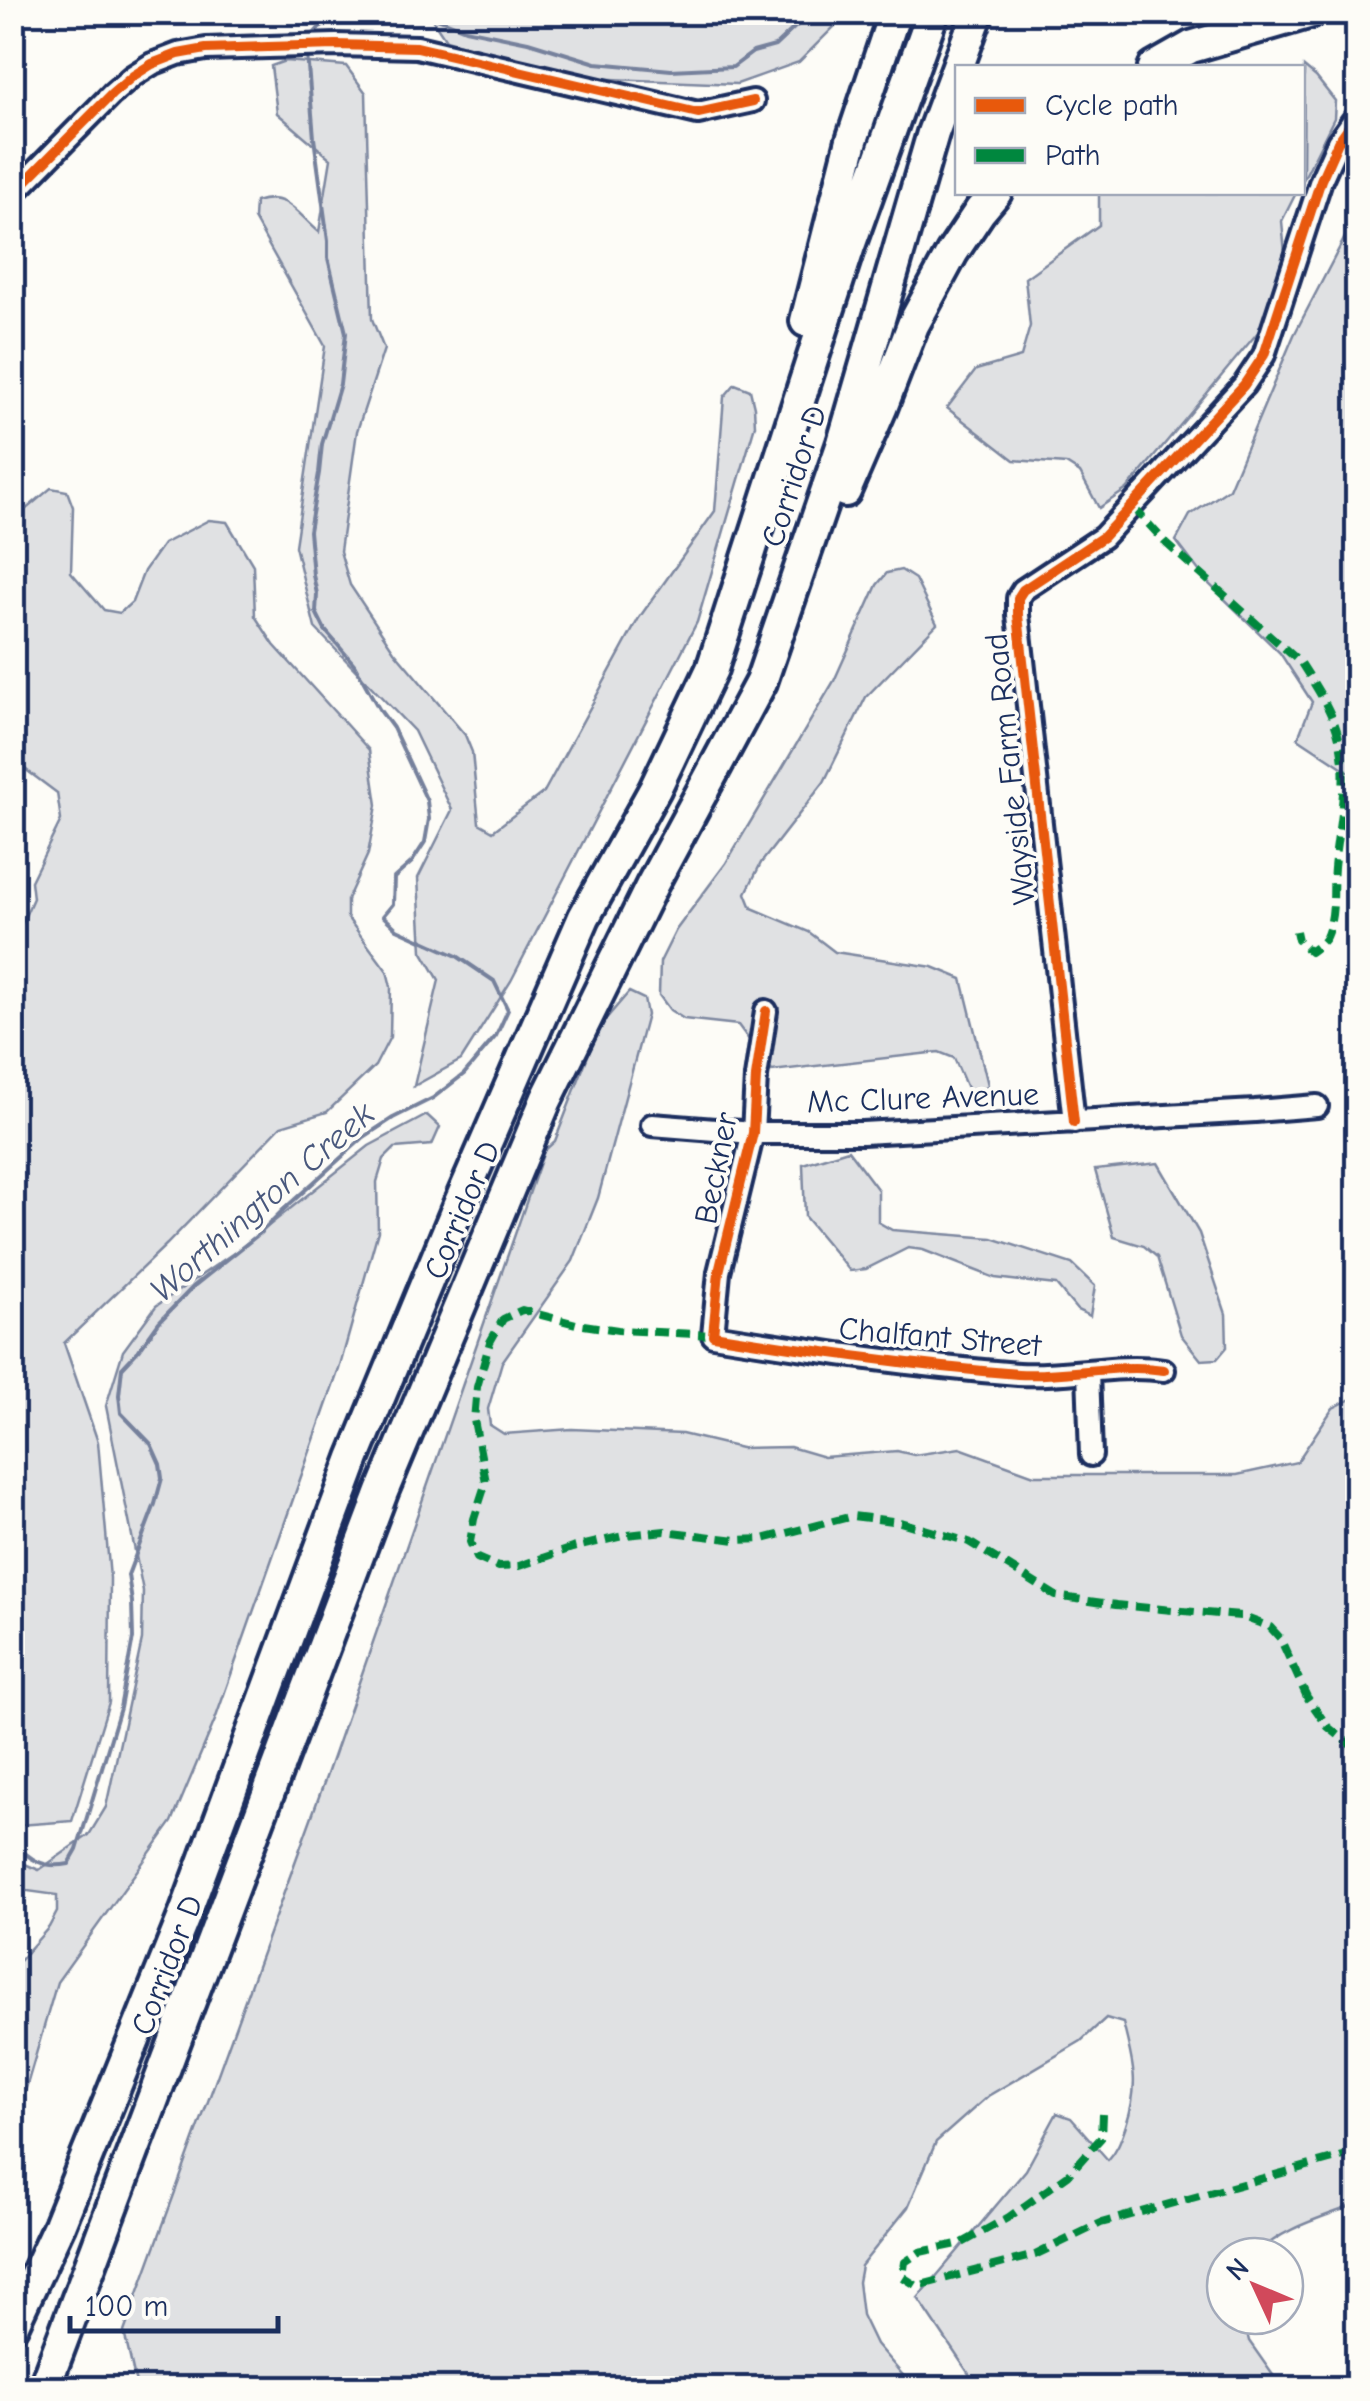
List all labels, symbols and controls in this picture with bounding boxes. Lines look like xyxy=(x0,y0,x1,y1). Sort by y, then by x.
legend xyxy=(955,65,1305,195)
text: Cycle path xyxy=(1045,88,1179,123)
text: Path xyxy=(1045,138,1101,173)
street label: Corridor D xyxy=(754,401,834,551)
street label: Wayside Farm Road xyxy=(977,631,1043,907)
street label: Mc Clure Avenue xyxy=(806,1075,1040,1121)
water label: Worthington Creek xyxy=(142,1093,383,1310)
street label: Beckner xyxy=(687,1109,745,1227)
street label: Corridor D xyxy=(416,1135,508,1285)
street label: Chalfant Street xyxy=(837,1310,1043,1364)
street label: Corridor D xyxy=(123,1890,211,2040)
north arrow xyxy=(1205,2236,1305,2336)
text: N xyxy=(1220,2252,1256,2287)
scale bar xyxy=(70,2271,278,2333)
text: 100 m xyxy=(85,2289,168,2324)

